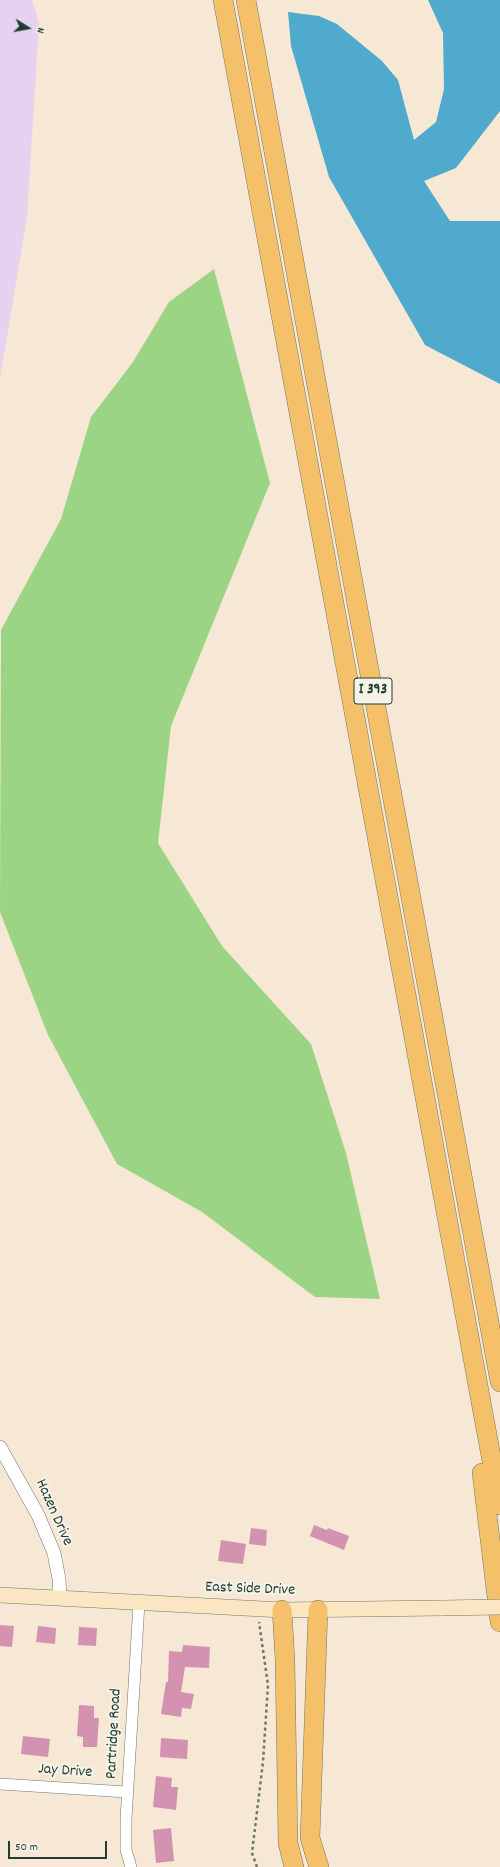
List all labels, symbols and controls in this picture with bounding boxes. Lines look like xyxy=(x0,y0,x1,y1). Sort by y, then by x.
north arrow xyxy=(8,8,48,48)
text: N xyxy=(31,26,48,34)
road number: I 393 xyxy=(354,678,392,704)
street label: Hazen Drive xyxy=(30,1477,76,1549)
street label: East Side Drive xyxy=(205,1579,295,1601)
street label: Partridge Road xyxy=(103,1688,127,1780)
street label: Jay Drive xyxy=(37,1761,93,1783)
scale bar xyxy=(10,1833,109,1859)
text: 50 m xyxy=(15,1839,38,1856)

